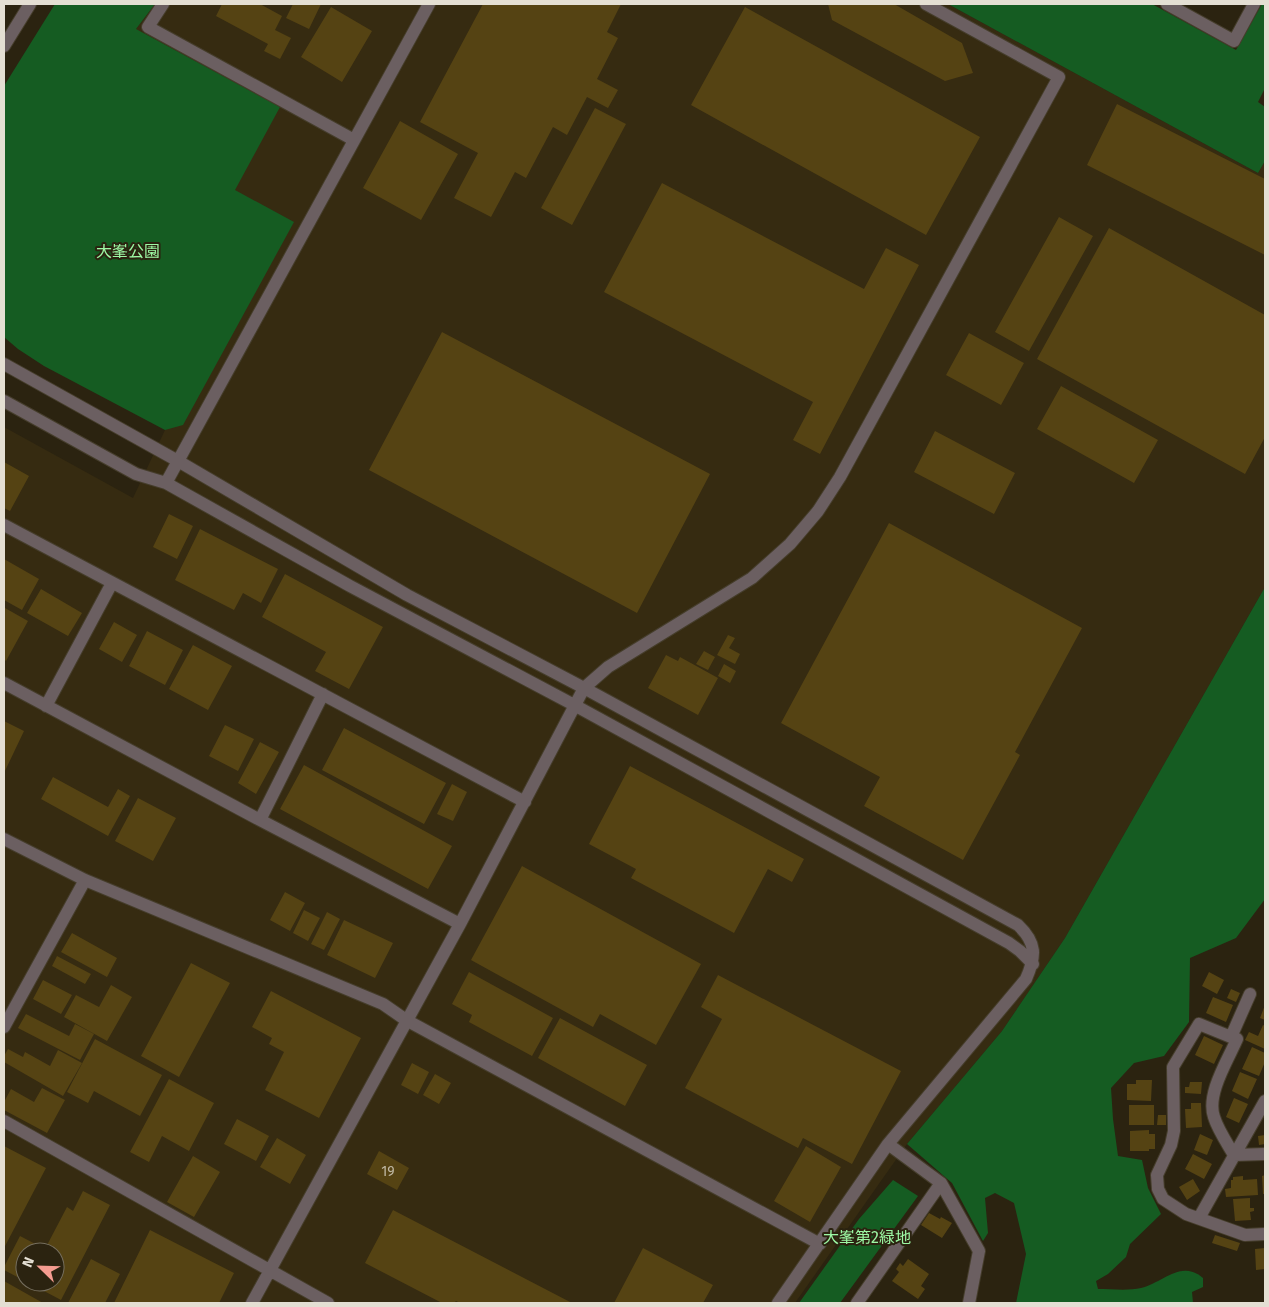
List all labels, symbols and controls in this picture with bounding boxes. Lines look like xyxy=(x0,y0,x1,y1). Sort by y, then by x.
park label: 大峯公園 xyxy=(96,242,160,261)
house number: 19 xyxy=(381,1163,395,1180)
park label: 大峯第2緑地 xyxy=(823,1228,911,1247)
north arrow xyxy=(15,1242,65,1292)
text: N xyxy=(19,1255,38,1270)

